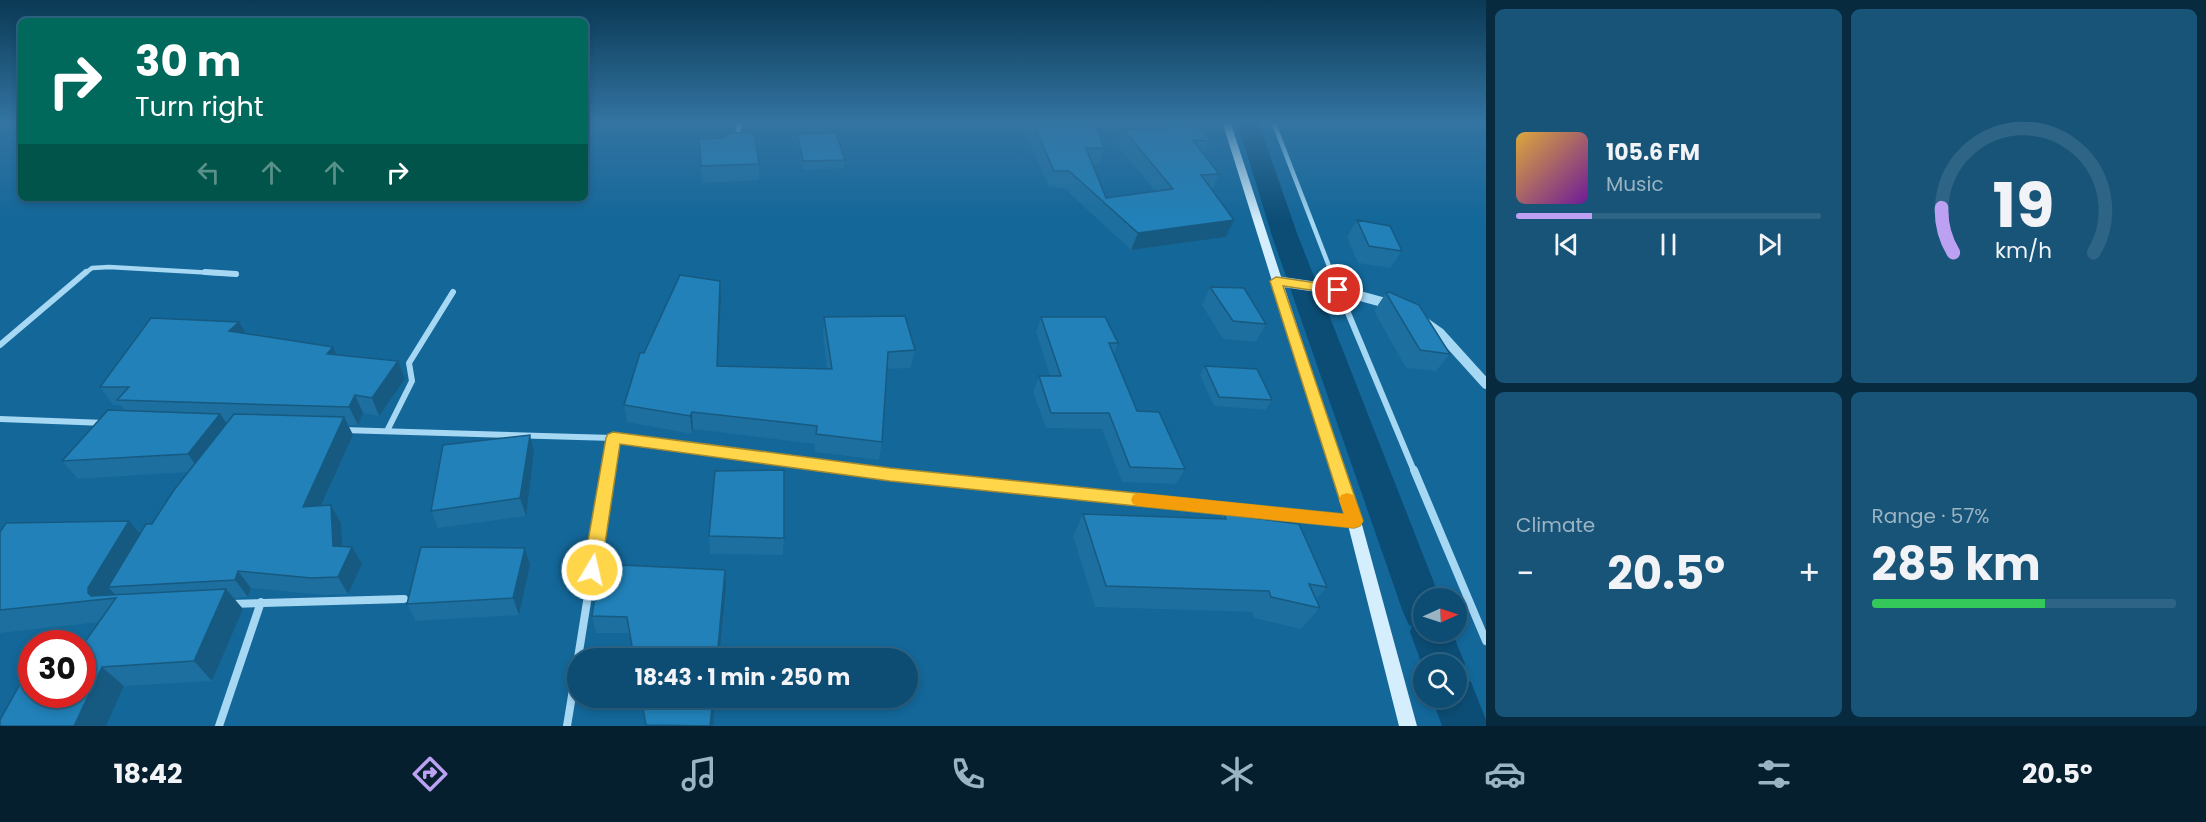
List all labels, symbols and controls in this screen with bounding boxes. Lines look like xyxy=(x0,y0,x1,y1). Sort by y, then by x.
text: 30 m xyxy=(135,32,241,91)
icon: right xyxy=(36,42,114,120)
text: Turn right xyxy=(135,88,264,125)
text: 105.6 FM xyxy=(1606,137,1700,168)
icon: left xyxy=(192,156,225,189)
icon: ahead xyxy=(255,156,288,189)
icon: ahead xyxy=(318,156,351,189)
icon: right xyxy=(381,156,414,189)
text: 19 xyxy=(1993,161,2055,249)
text: Music xyxy=(1606,170,1664,198)
icon: previous xyxy=(1550,228,1583,261)
icon: pause xyxy=(1652,228,1685,261)
icon: next xyxy=(1753,228,1786,261)
text: km/h xyxy=(1995,236,2052,267)
pin xyxy=(1312,264,1363,315)
icon: arrive xyxy=(1321,273,1354,306)
text: Range · 57% xyxy=(1872,502,1989,530)
text: Climate xyxy=(1516,511,1595,539)
text: 285 km xyxy=(1872,533,2041,596)
position arrow xyxy=(560,538,624,602)
text: 20.5° xyxy=(1607,542,1725,605)
text: − xyxy=(1516,550,1534,597)
text: + xyxy=(1798,550,1820,597)
north arrow xyxy=(1413,588,1467,642)
map controls xyxy=(1413,588,1467,708)
speed limit sign: 30 xyxy=(18,630,96,708)
button: search xyxy=(1413,654,1467,708)
text: 18:43 · 1 min · 250 m xyxy=(635,662,850,693)
icon: directions xyxy=(409,753,451,795)
icon: music xyxy=(678,753,720,795)
icon: phone xyxy=(947,753,989,795)
icon: climate xyxy=(1216,753,1258,795)
icon: car xyxy=(1484,753,1526,795)
icon: filters xyxy=(1753,753,1795,795)
text: 18:42 xyxy=(113,755,182,792)
text: 20.5° xyxy=(2022,755,2093,792)

